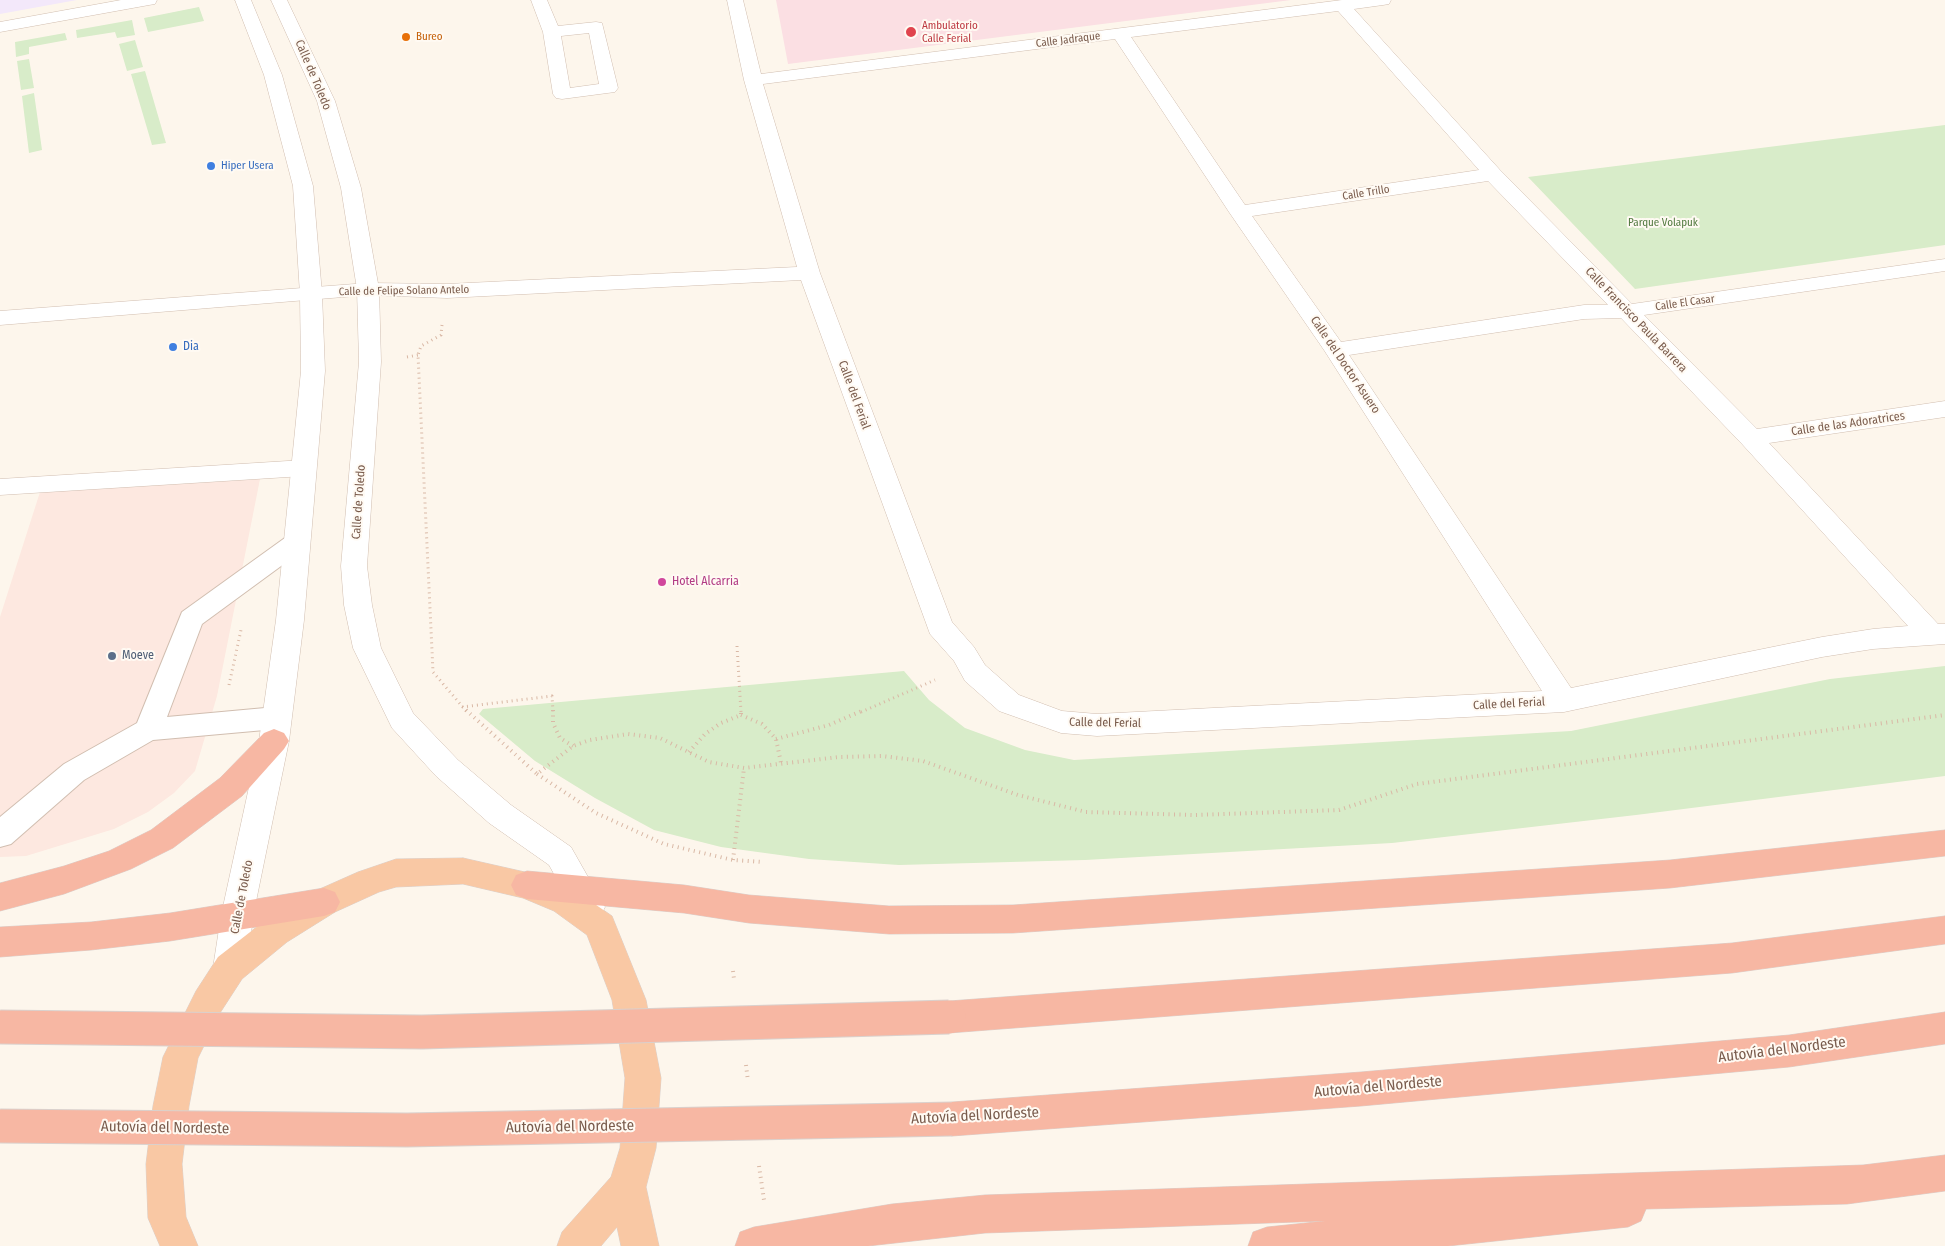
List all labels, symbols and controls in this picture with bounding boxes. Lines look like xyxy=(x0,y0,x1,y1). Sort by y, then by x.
place label: Ambulatorio Calle Ferial xyxy=(922,19,978,45)
marker: Ambulatorio Calle Ferial xyxy=(904,25,918,39)
place label: Bureo xyxy=(416,30,443,44)
street label: Calle Jadraque xyxy=(1035,30,1101,50)
marker: Bureo xyxy=(400,31,412,43)
street label: Calle de Toledo xyxy=(292,38,334,112)
place label: Hiper Usera xyxy=(221,159,274,173)
marker: Hiper Usera xyxy=(205,160,217,172)
street label: Calle Trillo xyxy=(1342,183,1390,203)
park label: Parque Volapuk xyxy=(1628,216,1698,230)
street label: Calle Francisco Paula Barrera xyxy=(1582,264,1690,376)
street label: Calle de Felipe Solano Antelo xyxy=(339,283,469,299)
street label: Calle El Casar xyxy=(1655,292,1715,314)
street label: Calle del Doctor Asuero xyxy=(1307,314,1383,416)
place label: Dia xyxy=(183,340,199,354)
marker: Dia xyxy=(167,341,179,353)
street label: Calle del Ferial xyxy=(835,359,873,431)
street label: Calle de las Adoratrices xyxy=(1790,409,1906,439)
street label: Calle de Toledo xyxy=(349,464,369,540)
place label: Hotel Alcarria xyxy=(672,575,739,589)
marker: Hotel Alcarria xyxy=(656,576,668,588)
place label: Moeve xyxy=(122,649,154,663)
marker: Moeve xyxy=(106,650,118,662)
street label: Calle del Ferial xyxy=(1473,695,1545,713)
street label: Calle del Ferial xyxy=(1069,715,1141,731)
street label: Calle de Toledo xyxy=(228,859,256,935)
street label: Autovía del Nordeste xyxy=(1717,1033,1847,1067)
street label: Autovía del Nordeste xyxy=(1313,1072,1443,1102)
street label: Autovía del Nordeste xyxy=(910,1104,1040,1128)
street label: Autovía del Nordeste xyxy=(506,1117,634,1137)
street label: Autovía del Nordeste xyxy=(101,1118,229,1138)

